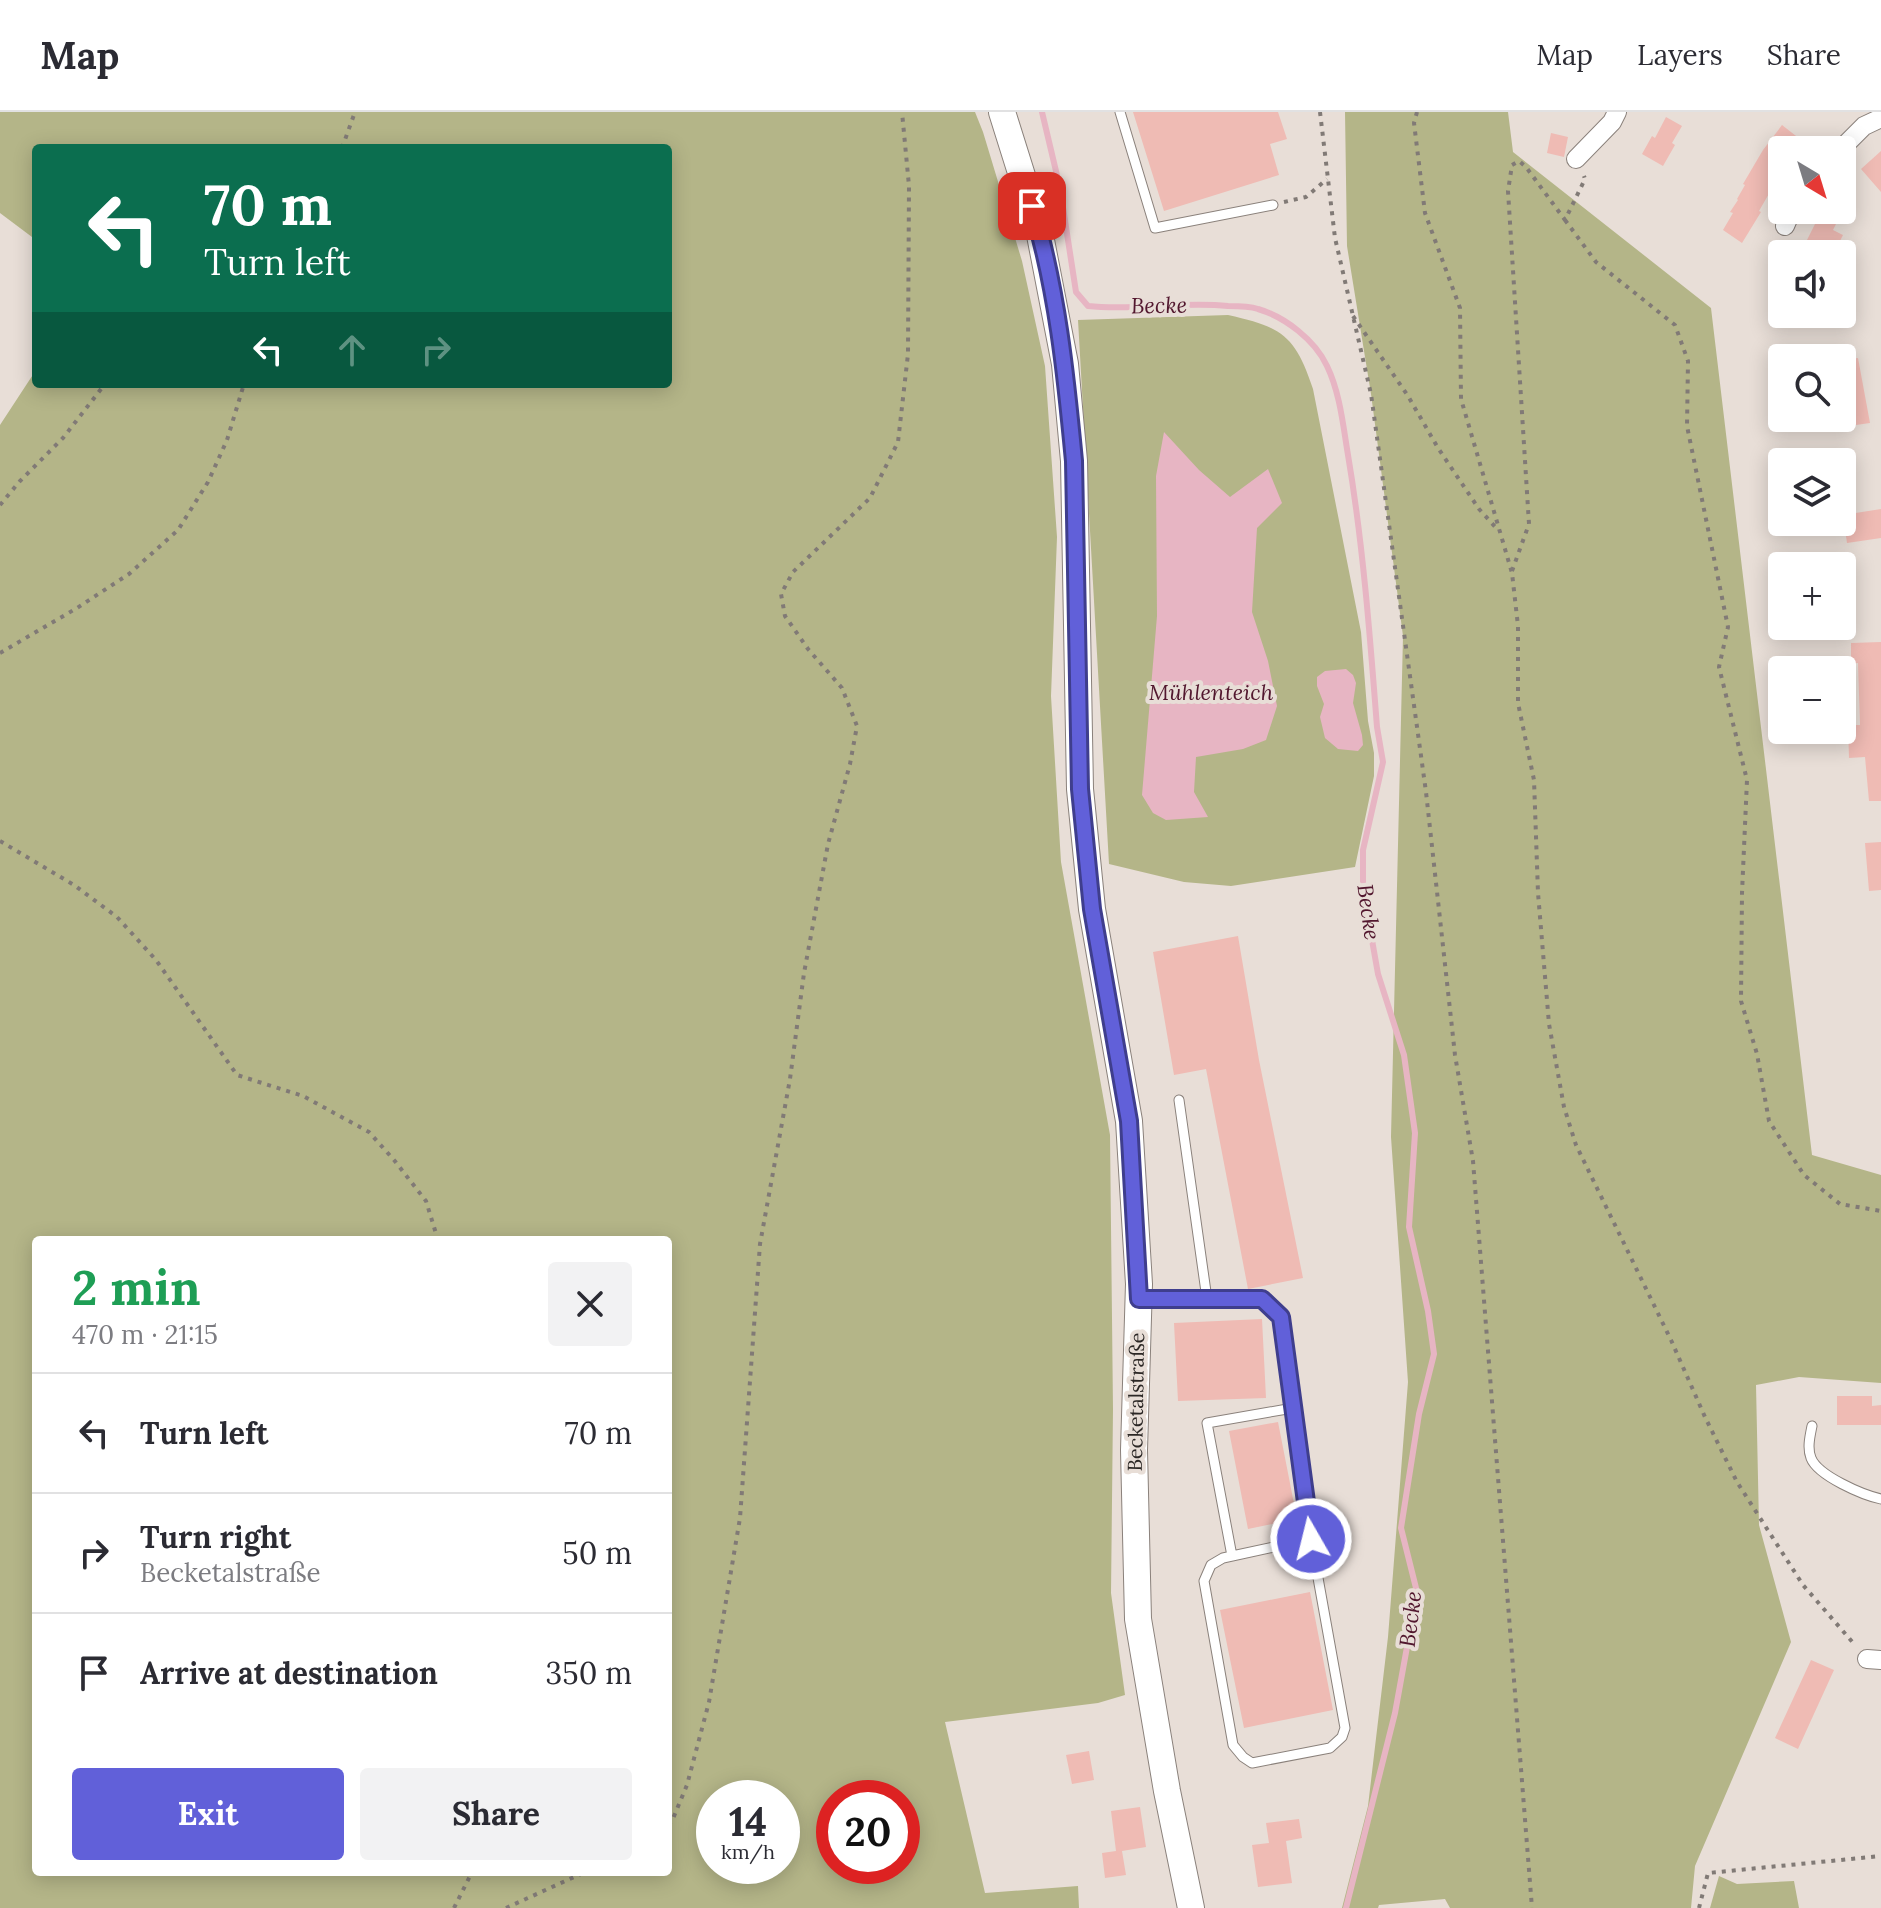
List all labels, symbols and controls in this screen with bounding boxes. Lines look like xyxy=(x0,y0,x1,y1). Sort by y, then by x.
text: Map xyxy=(40,31,119,79)
text: Map xyxy=(1536,37,1593,73)
text: Layers xyxy=(1637,37,1723,73)
text: Share xyxy=(1767,37,1841,73)
north arrow xyxy=(1768,136,1856,224)
map controls xyxy=(1768,136,1856,744)
text: 70 m xyxy=(204,169,332,240)
pin xyxy=(998,172,1066,240)
icon: left xyxy=(72,176,176,280)
icon: arrive xyxy=(1010,184,1054,228)
text: Turn left xyxy=(204,239,351,285)
button: sound xyxy=(1768,240,1856,328)
water label: Becke xyxy=(1131,291,1187,319)
icon: left xyxy=(246,328,290,372)
icon: ahead xyxy=(330,328,374,372)
icon: right xyxy=(414,328,458,372)
button: search xyxy=(1768,344,1856,432)
button: layers xyxy=(1768,448,1856,536)
button: + xyxy=(1768,552,1856,640)
button: − xyxy=(1768,656,1856,744)
water label: Mühlenteich xyxy=(1149,678,1274,706)
water label: Becke xyxy=(1351,882,1387,942)
text: 2 min xyxy=(72,1257,201,1318)
button: close xyxy=(548,1262,632,1346)
text: 470 m · 21:15 xyxy=(72,1318,218,1351)
street label: Becketalstraße xyxy=(1122,1332,1149,1472)
icon: left xyxy=(72,1411,116,1455)
text: Turn left xyxy=(140,1414,268,1452)
text: 70 m xyxy=(565,1414,632,1452)
position arrow xyxy=(1269,1497,1353,1581)
text: Turn right xyxy=(140,1518,291,1556)
icon: right xyxy=(72,1531,116,1575)
text: 50 m xyxy=(562,1534,632,1572)
text: Becketalstraße xyxy=(140,1556,321,1589)
water label: Becke xyxy=(1393,1589,1427,1649)
icon: arrive xyxy=(72,1651,116,1695)
text: Arrive at destination xyxy=(140,1654,438,1692)
text: 350 m xyxy=(546,1654,632,1692)
button: Exit xyxy=(72,1768,344,1860)
button: Share xyxy=(360,1768,632,1860)
speed limit sign: 20 xyxy=(816,1780,920,1884)
text: 14 xyxy=(729,1796,767,1847)
text: km/h xyxy=(721,1839,775,1864)

